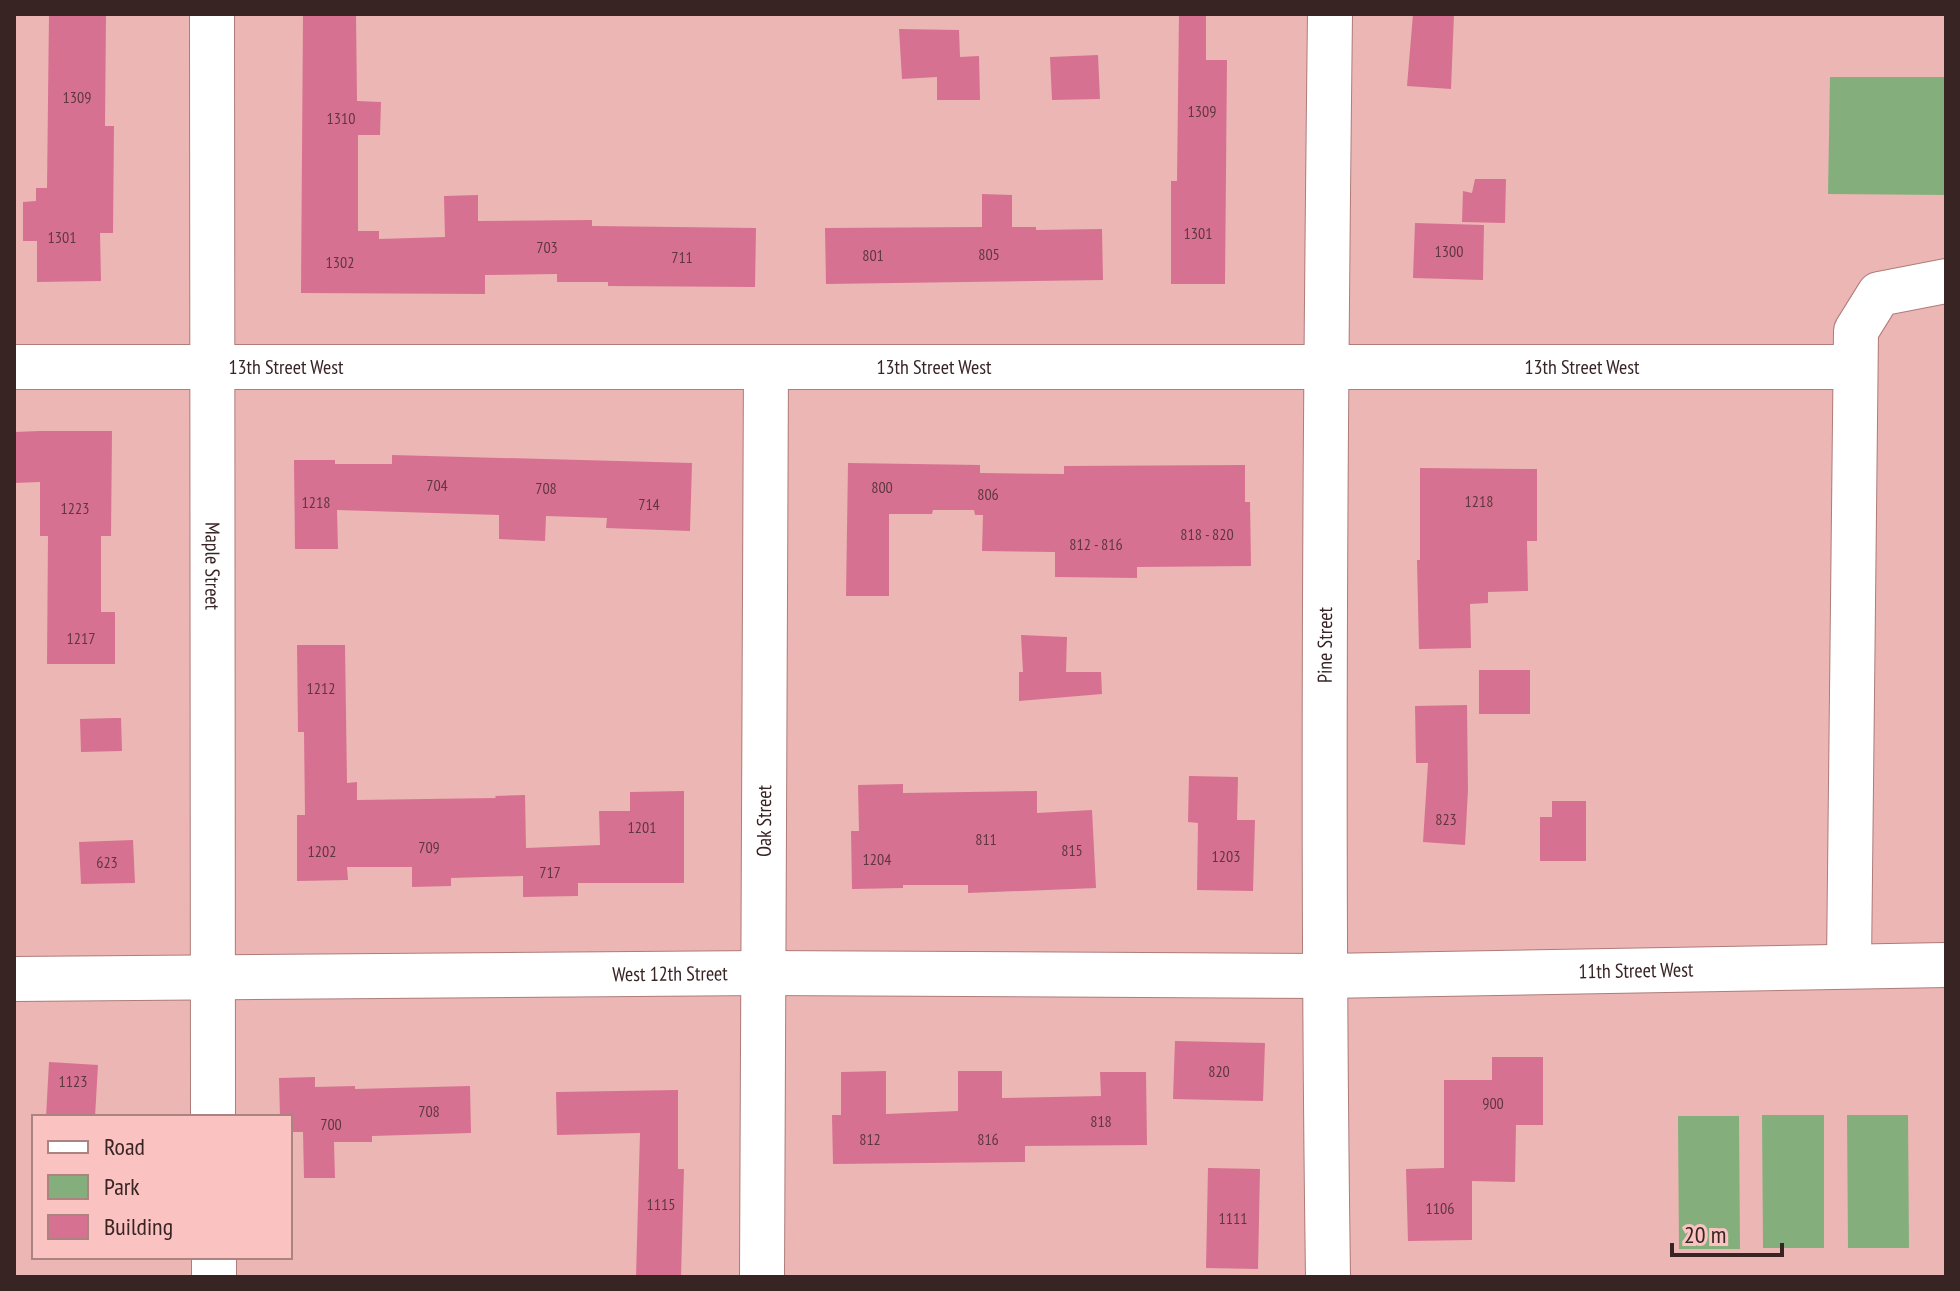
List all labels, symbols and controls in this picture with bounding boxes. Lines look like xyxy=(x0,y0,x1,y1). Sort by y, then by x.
house number: 1309 xyxy=(63,87,91,107)
house number: 1309 xyxy=(1188,101,1216,121)
house number: 1310 xyxy=(327,108,355,128)
house number: 1301 xyxy=(1184,223,1212,243)
house number: 1301 xyxy=(48,227,76,247)
house number: 703 xyxy=(536,237,558,257)
house number: 1300 xyxy=(1435,241,1463,261)
house number: 805 xyxy=(978,244,1000,264)
house number: 801 xyxy=(862,245,884,265)
house number: 711 xyxy=(671,247,693,267)
house number: 1302 xyxy=(326,252,354,272)
street label: 13th Street West xyxy=(228,354,344,380)
street label: 13th Street West xyxy=(876,354,992,380)
street label: 13th Street West xyxy=(1524,354,1640,380)
house number: 704 xyxy=(426,475,448,495)
house number: 800 xyxy=(871,477,893,497)
house number: 708 xyxy=(535,478,557,498)
house number: 806 xyxy=(977,484,999,504)
house number: 1218 xyxy=(1465,491,1493,511)
house number: 1218 xyxy=(302,492,330,512)
house number: 714 xyxy=(638,494,660,514)
house number: 1223 xyxy=(61,498,89,518)
street label: Maple Street xyxy=(199,522,226,611)
house number: 818 - 820 xyxy=(1180,524,1234,544)
house number: 812 - 816 xyxy=(1069,534,1123,554)
street label: Pine Street xyxy=(1312,606,1338,683)
house number: 1217 xyxy=(67,628,95,648)
house number: 1212 xyxy=(307,678,335,698)
street label: Oak Street xyxy=(751,784,777,857)
house number: 823 xyxy=(1435,809,1457,829)
house number: 1201 xyxy=(628,817,656,837)
house number: 811 xyxy=(975,829,997,849)
house number: 709 xyxy=(418,837,440,857)
house number: 815 xyxy=(1061,840,1083,860)
house number: 1202 xyxy=(308,841,336,861)
house number: 1203 xyxy=(1212,846,1240,866)
house number: 1204 xyxy=(863,849,891,869)
house number: 623 xyxy=(96,852,118,872)
house number: 717 xyxy=(539,862,561,882)
street label: 11th Street West xyxy=(1578,956,1694,984)
street label: West 12th Street xyxy=(612,960,728,987)
house number: 820 xyxy=(1208,1061,1230,1081)
house number: 1123 xyxy=(59,1071,87,1091)
house number: 900 xyxy=(1482,1093,1504,1113)
house number: 708 xyxy=(418,1101,440,1121)
house number: 818 xyxy=(1090,1111,1112,1131)
house number: 700 xyxy=(320,1114,342,1134)
legend xyxy=(32,1115,292,1259)
house number: 812 xyxy=(859,1129,881,1149)
house number: 816 xyxy=(977,1129,999,1149)
text: Road xyxy=(104,1131,145,1162)
text: Park xyxy=(104,1171,140,1202)
house number: 1115 xyxy=(647,1194,675,1214)
house number: 1106 xyxy=(1426,1198,1454,1218)
scale bar xyxy=(1672,1207,1782,1257)
house number: 1111 xyxy=(1219,1208,1247,1228)
text: Building xyxy=(104,1211,173,1242)
text: 20 m xyxy=(1684,1219,1726,1250)

